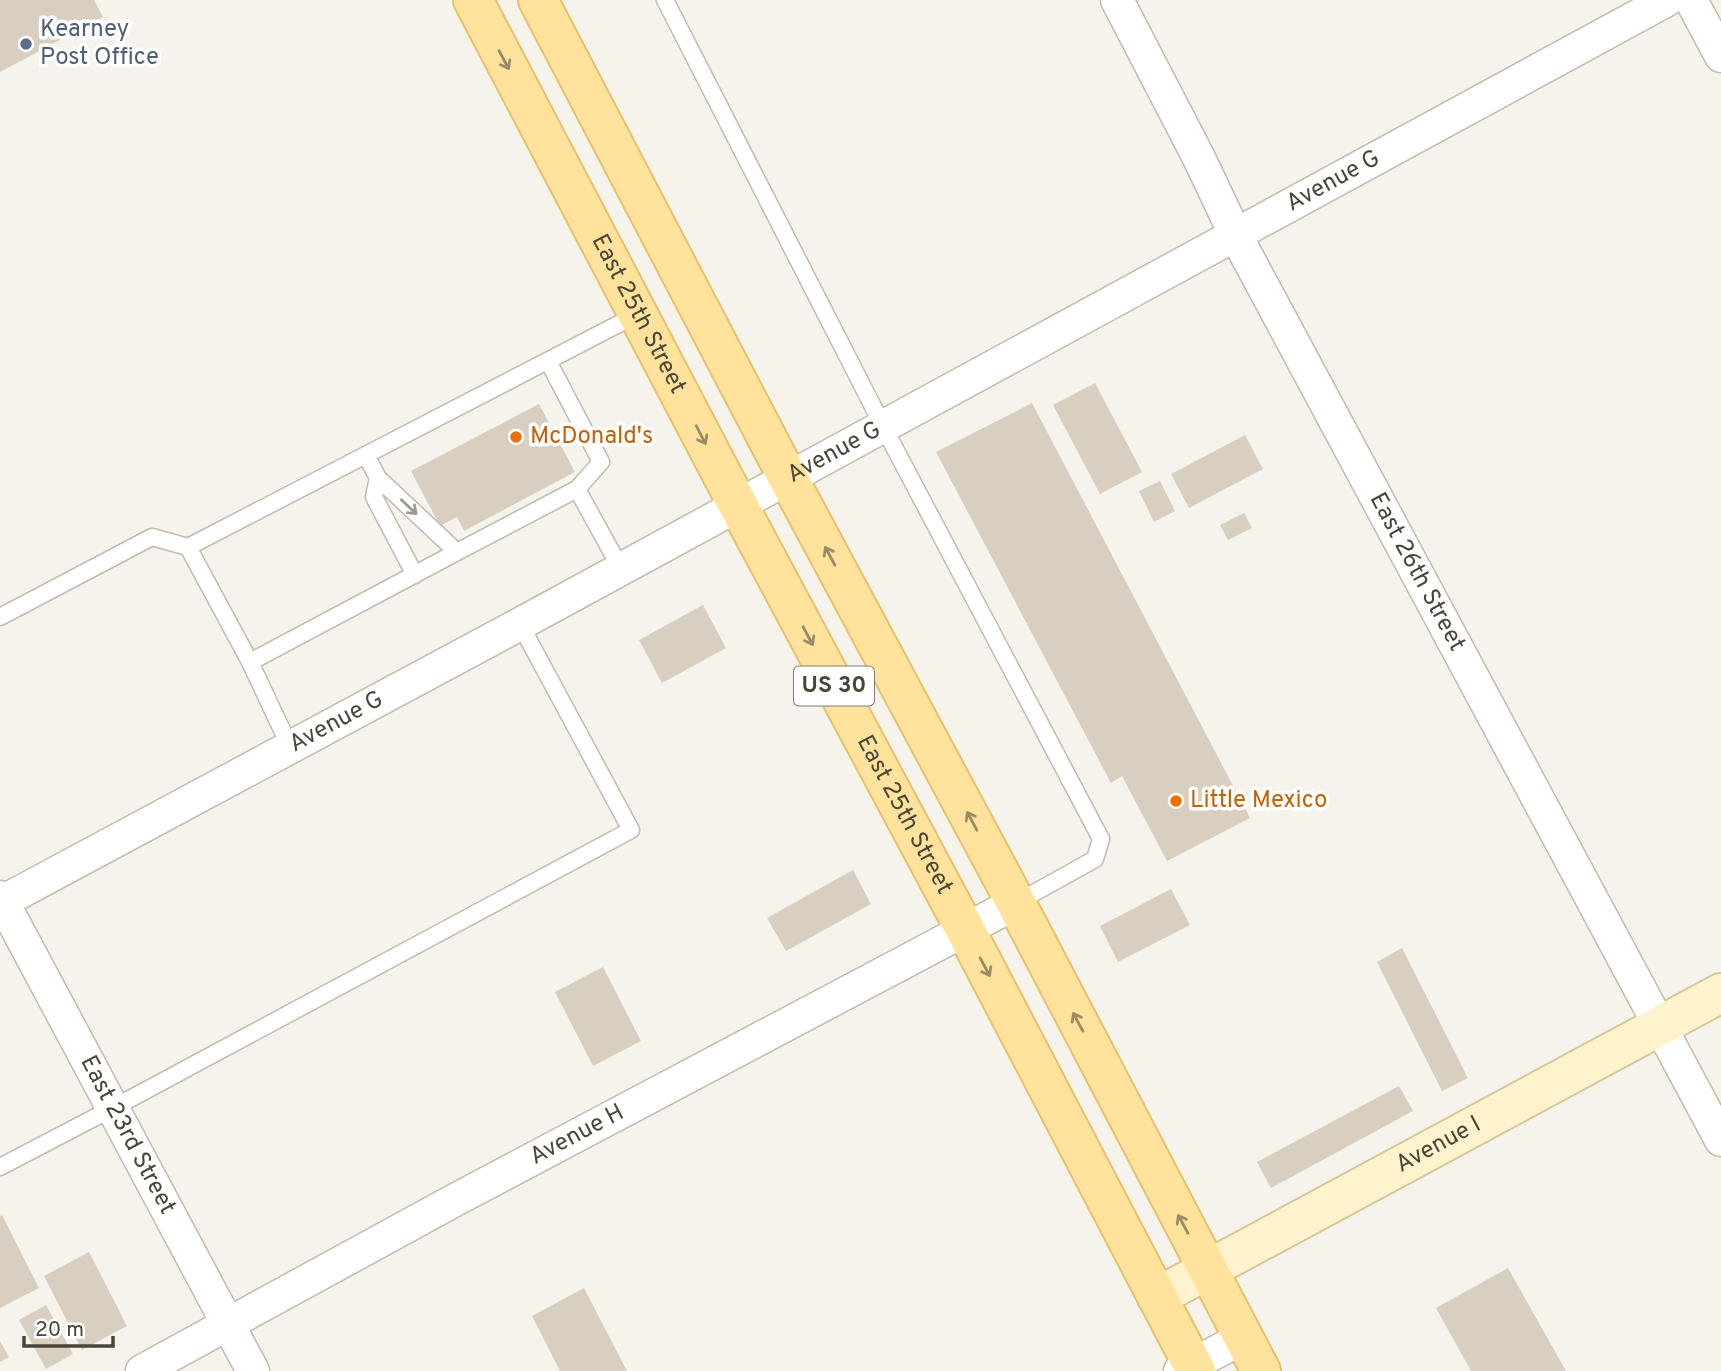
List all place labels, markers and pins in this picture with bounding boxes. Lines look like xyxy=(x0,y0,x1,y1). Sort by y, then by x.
place label: Kearney Post Office xyxy=(40,15,159,73)
marker: Kearney Post Office xyxy=(18,36,34,52)
place label: McDonald's xyxy=(530,422,653,452)
marker: McDonald's xyxy=(508,429,524,445)
place label: Little Mexico xyxy=(1190,786,1327,816)
marker: Little Mexico xyxy=(1168,793,1184,809)

